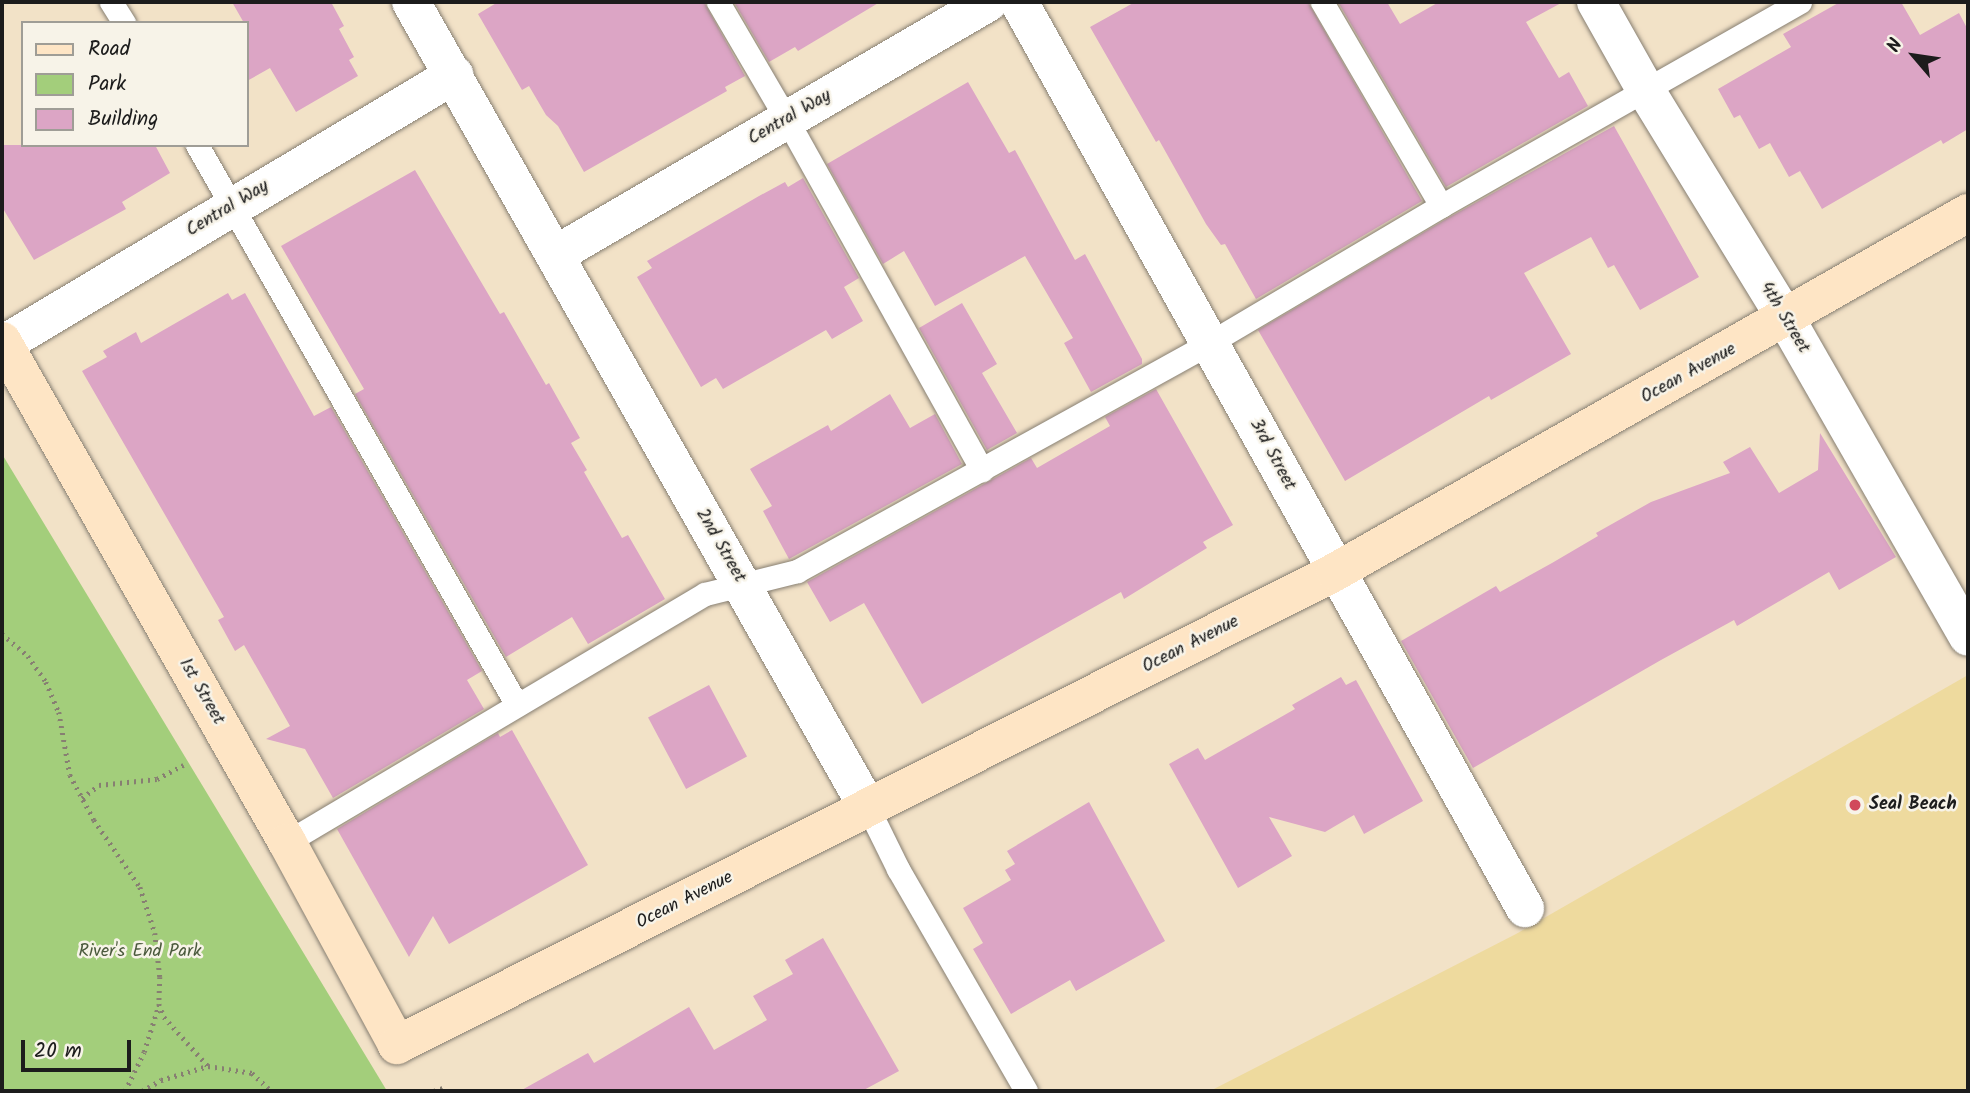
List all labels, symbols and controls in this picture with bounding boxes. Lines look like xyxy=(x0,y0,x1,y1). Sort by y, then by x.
legend xyxy=(21,21,248,147)
north arrow xyxy=(1879,21,1949,91)
text: Road xyxy=(88,33,130,66)
text: N xyxy=(1880,33,1912,58)
text: Park xyxy=(88,68,126,101)
street label: Central Way xyxy=(745,86,835,150)
text: Building xyxy=(88,103,158,136)
street label: Central Way xyxy=(183,176,273,242)
street label: 4th Street xyxy=(1754,278,1814,358)
street label: Ocean Avenue xyxy=(1638,339,1740,409)
street label: 3rd Street xyxy=(1244,415,1300,495)
street label: 2nd Street xyxy=(690,505,750,587)
street label: Ocean Avenue xyxy=(1139,611,1243,679)
street label: 1st Street xyxy=(173,655,229,729)
place label: Seal Beach xyxy=(1869,794,1957,816)
marker: Seal Beach xyxy=(1847,797,1863,813)
street label: Ocean Avenue xyxy=(633,867,737,935)
park label: River's End Park xyxy=(79,941,201,963)
scale bar xyxy=(24,1026,135,1070)
text: 20 m xyxy=(34,1035,82,1068)

